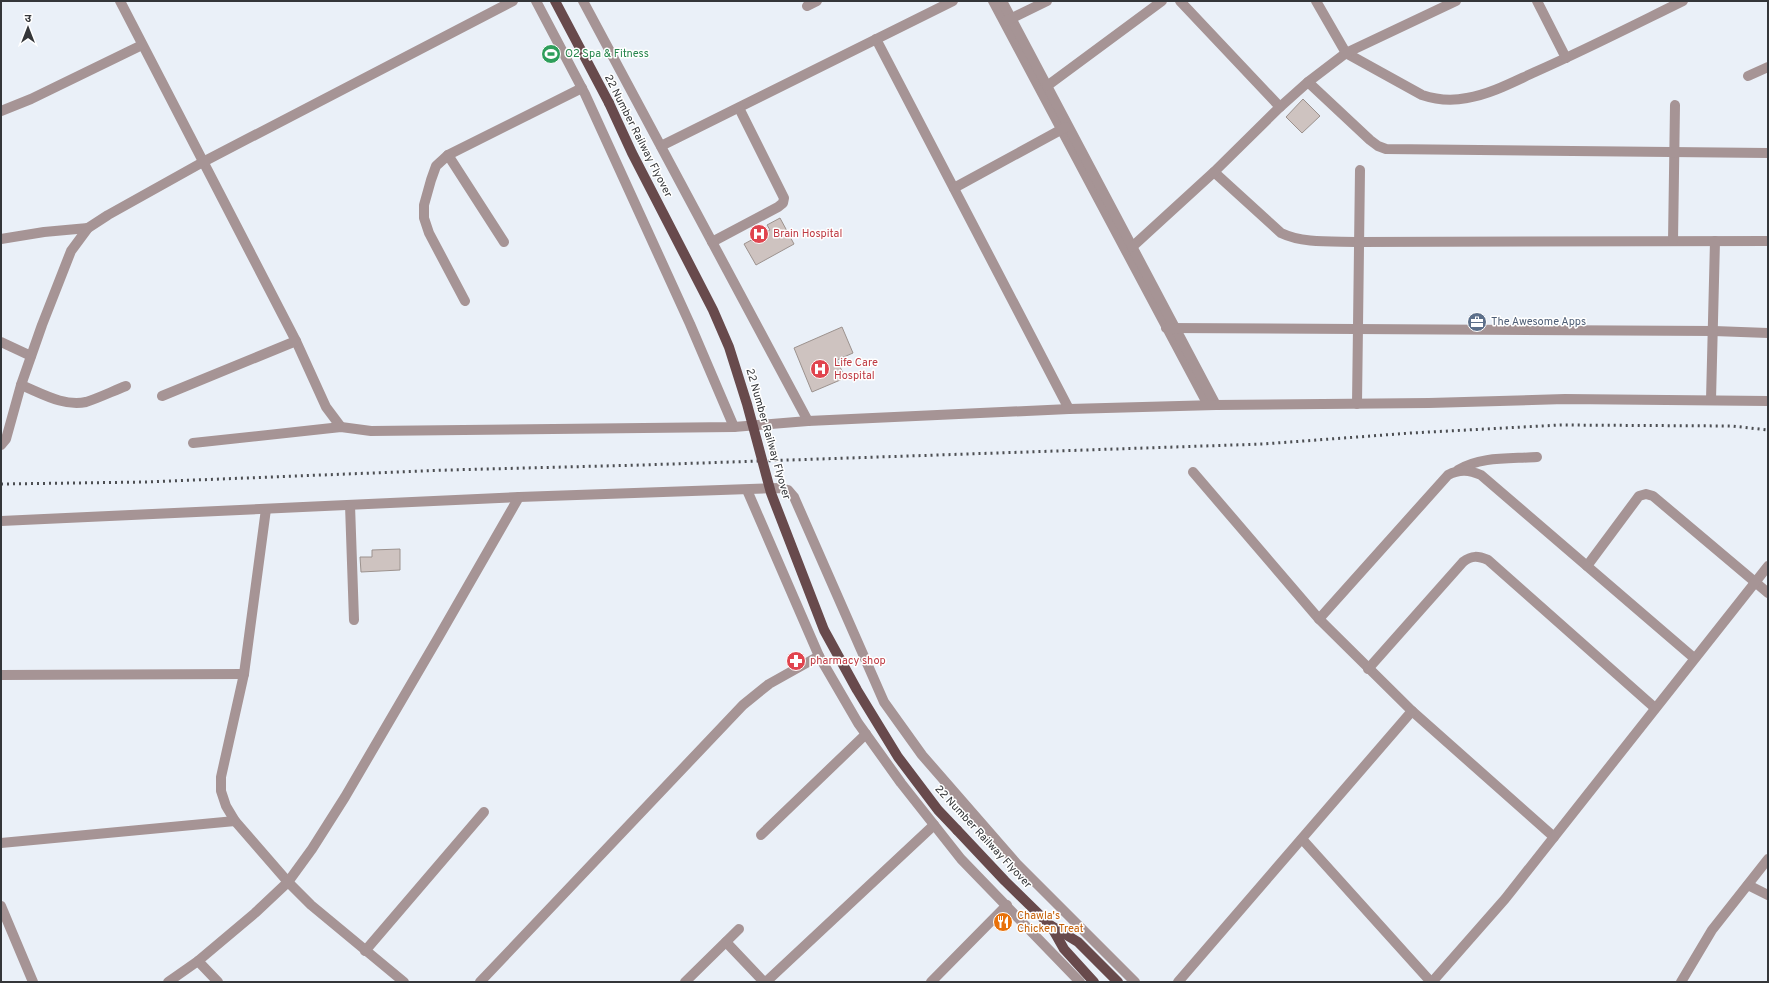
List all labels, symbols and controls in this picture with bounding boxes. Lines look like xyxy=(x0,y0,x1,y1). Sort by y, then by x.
north arrow xyxy=(8,8,48,48)
text: उ xyxy=(25,12,32,26)
sports icon: O2 Spa & Fitness xyxy=(540,43,562,65)
place label: O2 Spa & Fitness xyxy=(565,47,649,61)
street label: 22 Number Railway Flyover xyxy=(601,72,675,200)
hospital icon: Brain Hospital xyxy=(748,223,770,245)
place label: Brain Hospital xyxy=(773,227,842,241)
office icon: The Awesome Apps xyxy=(1466,311,1488,333)
place label: The Awesome Apps xyxy=(1491,315,1586,329)
place label: Life Care Hospital xyxy=(834,356,878,383)
hospital icon: Life Care Hospital xyxy=(809,358,831,380)
street label: 22 Number Railway Flyover xyxy=(743,367,794,502)
pharmacy icon: pharmacy shop xyxy=(785,650,807,672)
place label: pharmacy shop xyxy=(810,654,886,668)
street label: 22 Number Railway Flyover xyxy=(931,782,1035,892)
place label: Chawla's Chicken Treat xyxy=(1017,909,1084,936)
restaurant icon: Chawla's Chicken Treat xyxy=(992,911,1014,933)

